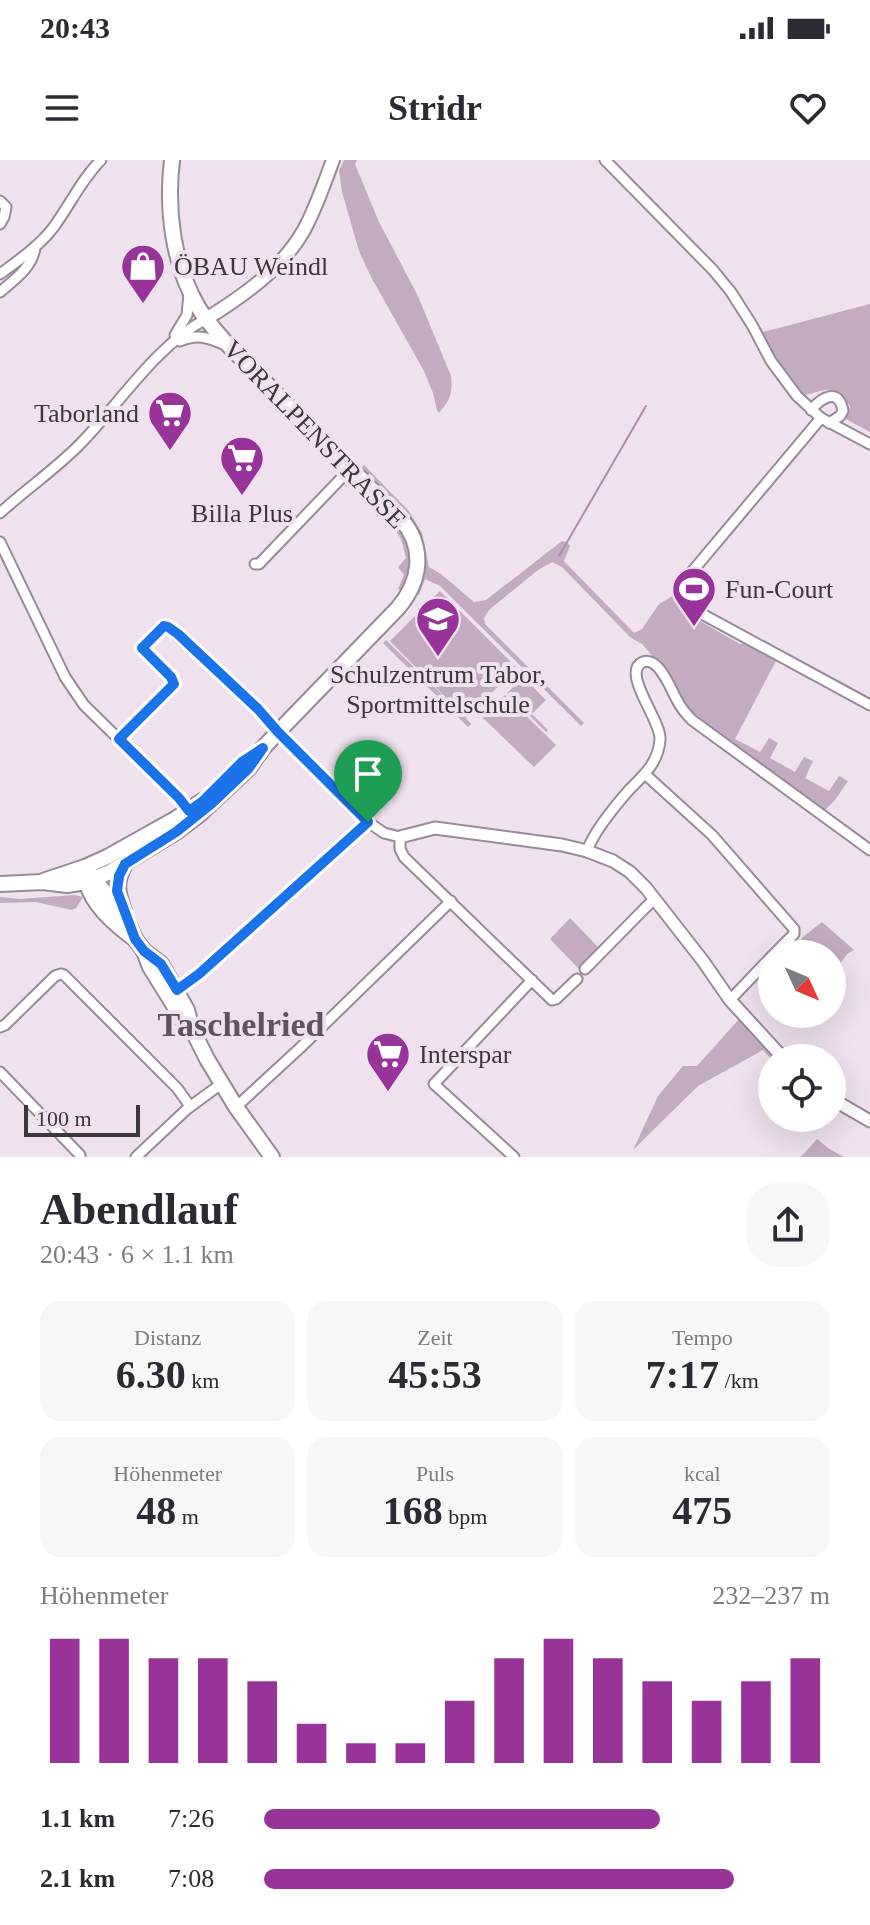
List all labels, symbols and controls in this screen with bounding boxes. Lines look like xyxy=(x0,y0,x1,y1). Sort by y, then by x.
text: 20:43 xyxy=(40,11,110,44)
icon: menu xyxy=(40,86,84,130)
icon: heart xyxy=(786,86,830,130)
text: Stridr xyxy=(388,88,482,128)
shop icon: ÖBAU Weindl xyxy=(119,242,167,305)
place label: ÖBAU Weindl xyxy=(174,252,328,281)
street label: VORALPENSTRASSE xyxy=(217,334,412,534)
supermarket icon: Taborland xyxy=(146,389,194,452)
place label: Taborland xyxy=(34,399,139,428)
supermarket icon: Billa Plus xyxy=(218,434,266,497)
place label: Billa Plus xyxy=(191,499,293,528)
sports icon: Fun-Court xyxy=(670,565,718,628)
place label: Fun-Court xyxy=(725,575,834,604)
school or university icon: Schulzentrum Tabor, Sportmittelschule xyxy=(414,595,462,658)
place label: Schulzentrum Tabor, Sportmittelschule xyxy=(330,660,546,719)
pin xyxy=(334,740,402,822)
icon: arrive xyxy=(346,752,390,796)
north arrow xyxy=(758,940,846,1028)
map controls xyxy=(758,940,846,1132)
district label: Taschelried xyxy=(158,1006,325,1043)
supermarket icon: Interspar xyxy=(364,1030,412,1093)
place label: Interspar xyxy=(419,1040,512,1069)
button: locate xyxy=(758,1044,846,1132)
scale bar xyxy=(24,1101,140,1137)
text: 100 m xyxy=(36,1106,92,1131)
button: share xyxy=(746,1183,830,1267)
text: Abendlauf xyxy=(40,1185,238,1234)
text: 20:43 · 6 × 1.1 km xyxy=(40,1240,234,1269)
text: Distanz xyxy=(134,1325,201,1350)
text: Zeit xyxy=(417,1325,453,1350)
text: Tempo xyxy=(672,1325,733,1350)
text: 6.30 xyxy=(116,1352,186,1397)
text: 45:53 xyxy=(388,1352,482,1397)
text: 7:17 xyxy=(646,1352,719,1397)
text: km xyxy=(186,1368,219,1393)
text: /km xyxy=(719,1368,759,1393)
text: Höhenmeter xyxy=(113,1461,222,1486)
text: Puls xyxy=(416,1461,454,1486)
text: kcal xyxy=(684,1461,721,1486)
text: 48 xyxy=(136,1488,176,1533)
text: 168 xyxy=(383,1488,443,1533)
text: 475 xyxy=(672,1488,732,1533)
text: m xyxy=(176,1504,199,1529)
text: bpm xyxy=(443,1504,487,1529)
text: Höhenmeter xyxy=(40,1581,169,1610)
text: 232–237 m xyxy=(712,1581,830,1610)
text: 1.1 km xyxy=(40,1804,115,1833)
text: 7:26 xyxy=(168,1804,214,1833)
text: 2.1 km xyxy=(40,1864,115,1893)
text: 7:08 xyxy=(168,1864,214,1893)

